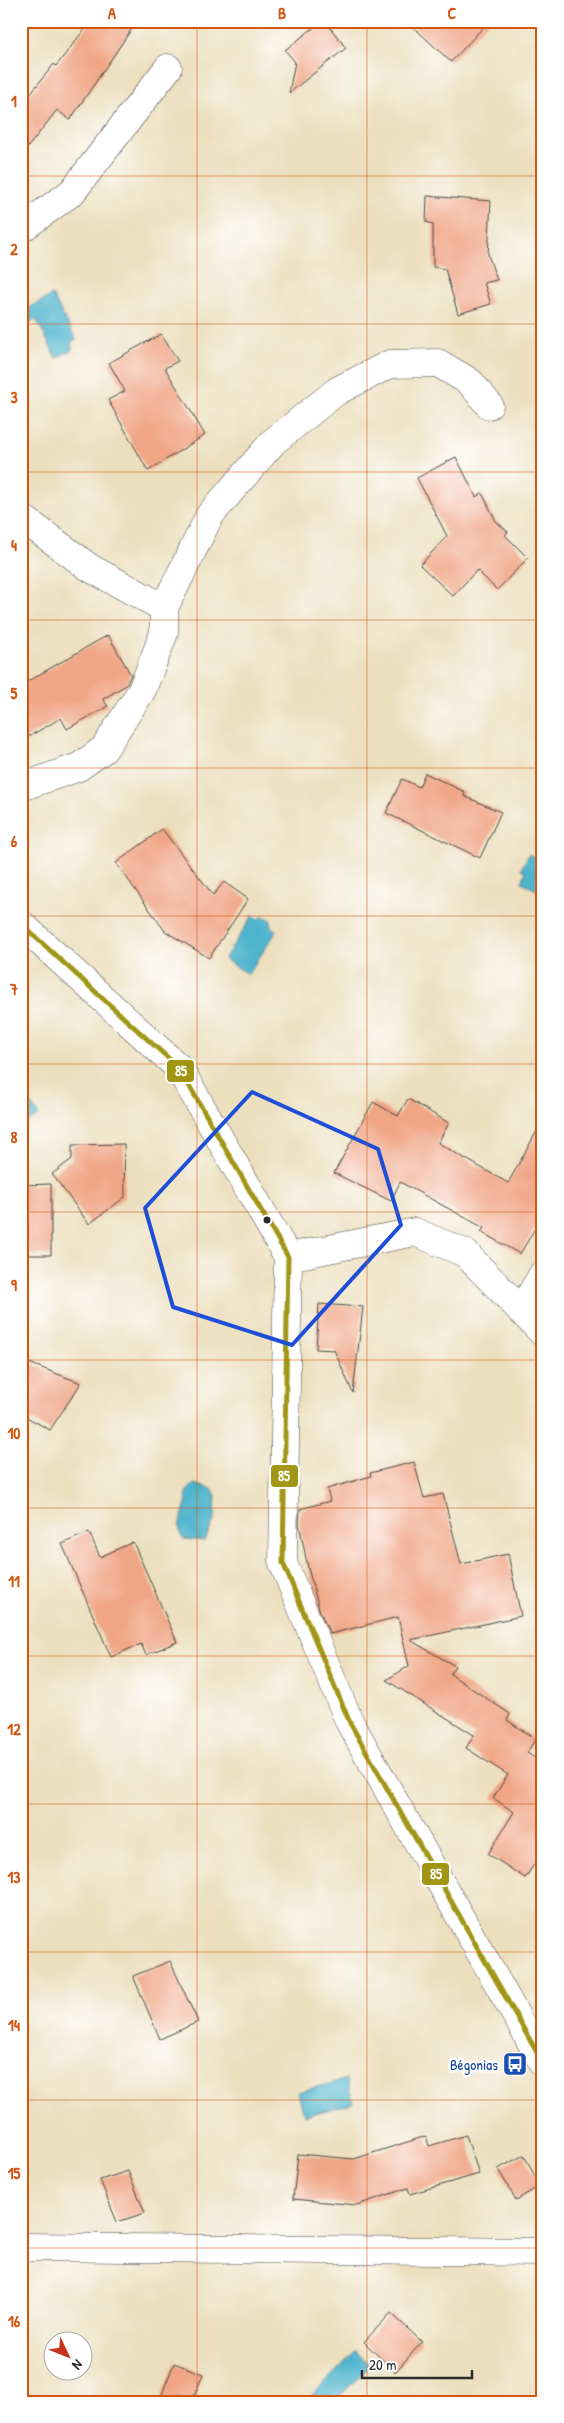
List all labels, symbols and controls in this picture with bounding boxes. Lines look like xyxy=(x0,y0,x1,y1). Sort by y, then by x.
text: A xyxy=(108,2,116,24)
text: B xyxy=(278,2,286,24)
text: C xyxy=(448,2,457,24)
text: 1 xyxy=(11,90,17,112)
text: 2 xyxy=(10,238,18,260)
text: 3 xyxy=(10,386,18,408)
text: 4 xyxy=(11,534,17,556)
text: 5 xyxy=(11,682,18,704)
text: 6 xyxy=(11,830,18,852)
text: 7 xyxy=(9,978,18,1000)
line badge: 85 xyxy=(166,1059,195,1083)
text: 85 xyxy=(175,1061,187,1080)
text: 8 xyxy=(11,1126,18,1148)
unlabelled marker xyxy=(262,1215,272,1225)
text: 9 xyxy=(11,1274,17,1296)
text: 10 xyxy=(8,1422,20,1444)
line badge: 85 xyxy=(270,1464,299,1488)
text: 85 xyxy=(278,1466,290,1485)
text: 11 xyxy=(8,1570,20,1592)
text: 12 xyxy=(7,1718,21,1740)
line badge: 85 xyxy=(421,1862,450,1886)
text: 85 xyxy=(430,1864,442,1883)
text: 13 xyxy=(8,1866,20,1888)
text: 14 xyxy=(8,2014,20,2036)
bus stop icon: Bégonias xyxy=(502,2051,528,2077)
place label: Bégonias xyxy=(450,2054,498,2075)
text: 15 xyxy=(8,2162,21,2184)
text: 16 xyxy=(8,2310,21,2332)
north arrow xyxy=(42,2330,92,2380)
scale bar xyxy=(362,2348,472,2380)
text: 20 m xyxy=(369,2354,396,2375)
text: N xyxy=(68,2356,87,2375)

